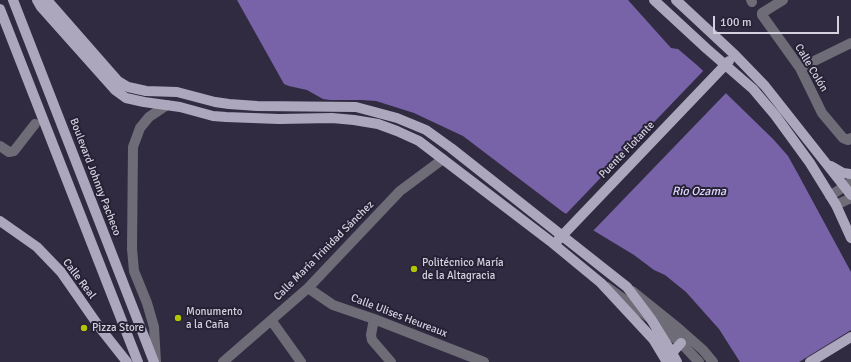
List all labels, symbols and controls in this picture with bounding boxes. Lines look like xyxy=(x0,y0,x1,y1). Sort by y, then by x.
scale bar xyxy=(715,8,841,34)
text: 100 m xyxy=(720,15,752,30)
street label: Calle Colón xyxy=(792,42,830,94)
street label: Boulevard Johnny Pacheco xyxy=(66,116,124,238)
street label: Puente Flotante xyxy=(596,119,658,181)
water label: Río Ozama xyxy=(672,185,726,199)
street label: Calle María Trinidad Sánchez xyxy=(271,198,377,304)
street label: Calle Real xyxy=(60,256,98,302)
place label: Politécnico María de la Altagracia xyxy=(422,256,504,282)
marker: Politécnico María de la Altagracia xyxy=(409,264,419,274)
street label: Calle Ulises Heureaux xyxy=(349,292,449,340)
place label: Monumento a la Caña xyxy=(186,305,242,331)
marker: Monumento a la Caña xyxy=(173,313,183,323)
place label: Pizza Store xyxy=(92,321,144,335)
marker: Pizza Store xyxy=(79,323,89,333)

